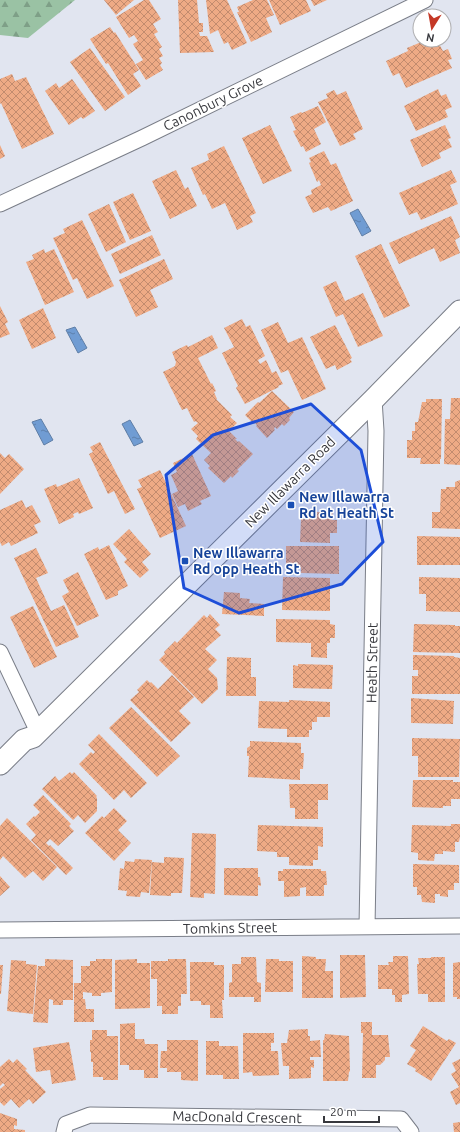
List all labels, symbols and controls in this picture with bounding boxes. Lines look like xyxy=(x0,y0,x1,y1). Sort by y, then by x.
north arrow xyxy=(412,8,452,48)
text: N xyxy=(425,31,435,44)
street label: Canonbury Grove xyxy=(161,72,265,134)
street label: New Illawarra Road xyxy=(241,433,339,531)
place label: New Illawarra Rd at Heath St xyxy=(299,489,394,521)
marker: New Illawarra Rd at Heath St xyxy=(286,500,296,510)
place label: New Illawarra Rd opp Heath St xyxy=(193,545,299,577)
marker: New Illawarra Rd opp Heath St xyxy=(180,556,190,566)
street label: Heath Street xyxy=(363,622,381,703)
street label: Tomkins Street xyxy=(183,919,278,937)
scale bar xyxy=(324,1098,379,1124)
text: 20 m xyxy=(330,1105,357,1118)
street label: MacDonald Crescent xyxy=(172,1108,302,1126)

